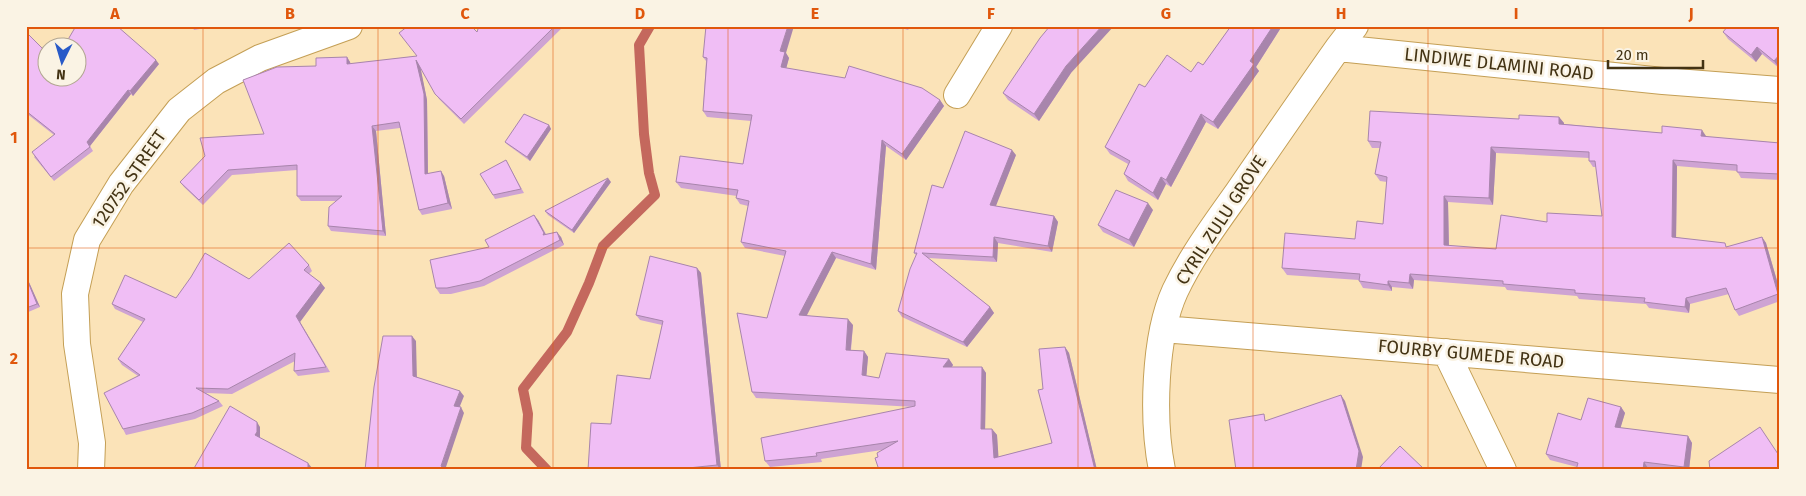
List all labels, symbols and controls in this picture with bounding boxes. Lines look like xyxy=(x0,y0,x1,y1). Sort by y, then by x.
text: A xyxy=(109,4,120,23)
text: B xyxy=(285,4,295,23)
text: C xyxy=(460,4,470,23)
text: D xyxy=(635,4,645,23)
text: E xyxy=(811,4,819,23)
text: F xyxy=(987,4,995,23)
text: G xyxy=(1161,4,1171,23)
text: H xyxy=(1336,4,1346,23)
text: I xyxy=(1514,4,1518,23)
text: J xyxy=(1687,4,1694,23)
north arrow xyxy=(38,38,88,88)
scale bar xyxy=(1608,38,1704,70)
street label: LINDIWE DLAMINI ROAD xyxy=(1403,43,1595,85)
text: 20 m xyxy=(1616,46,1649,64)
text: N xyxy=(56,66,66,83)
street label: 120752 STREET xyxy=(87,125,171,232)
text: 1 xyxy=(10,128,18,147)
street label: CYRIL ZULU GROVE xyxy=(1171,151,1271,289)
street label: FOURBY GUMEDE ROAD xyxy=(1377,335,1565,373)
text: 2 xyxy=(10,349,18,368)

